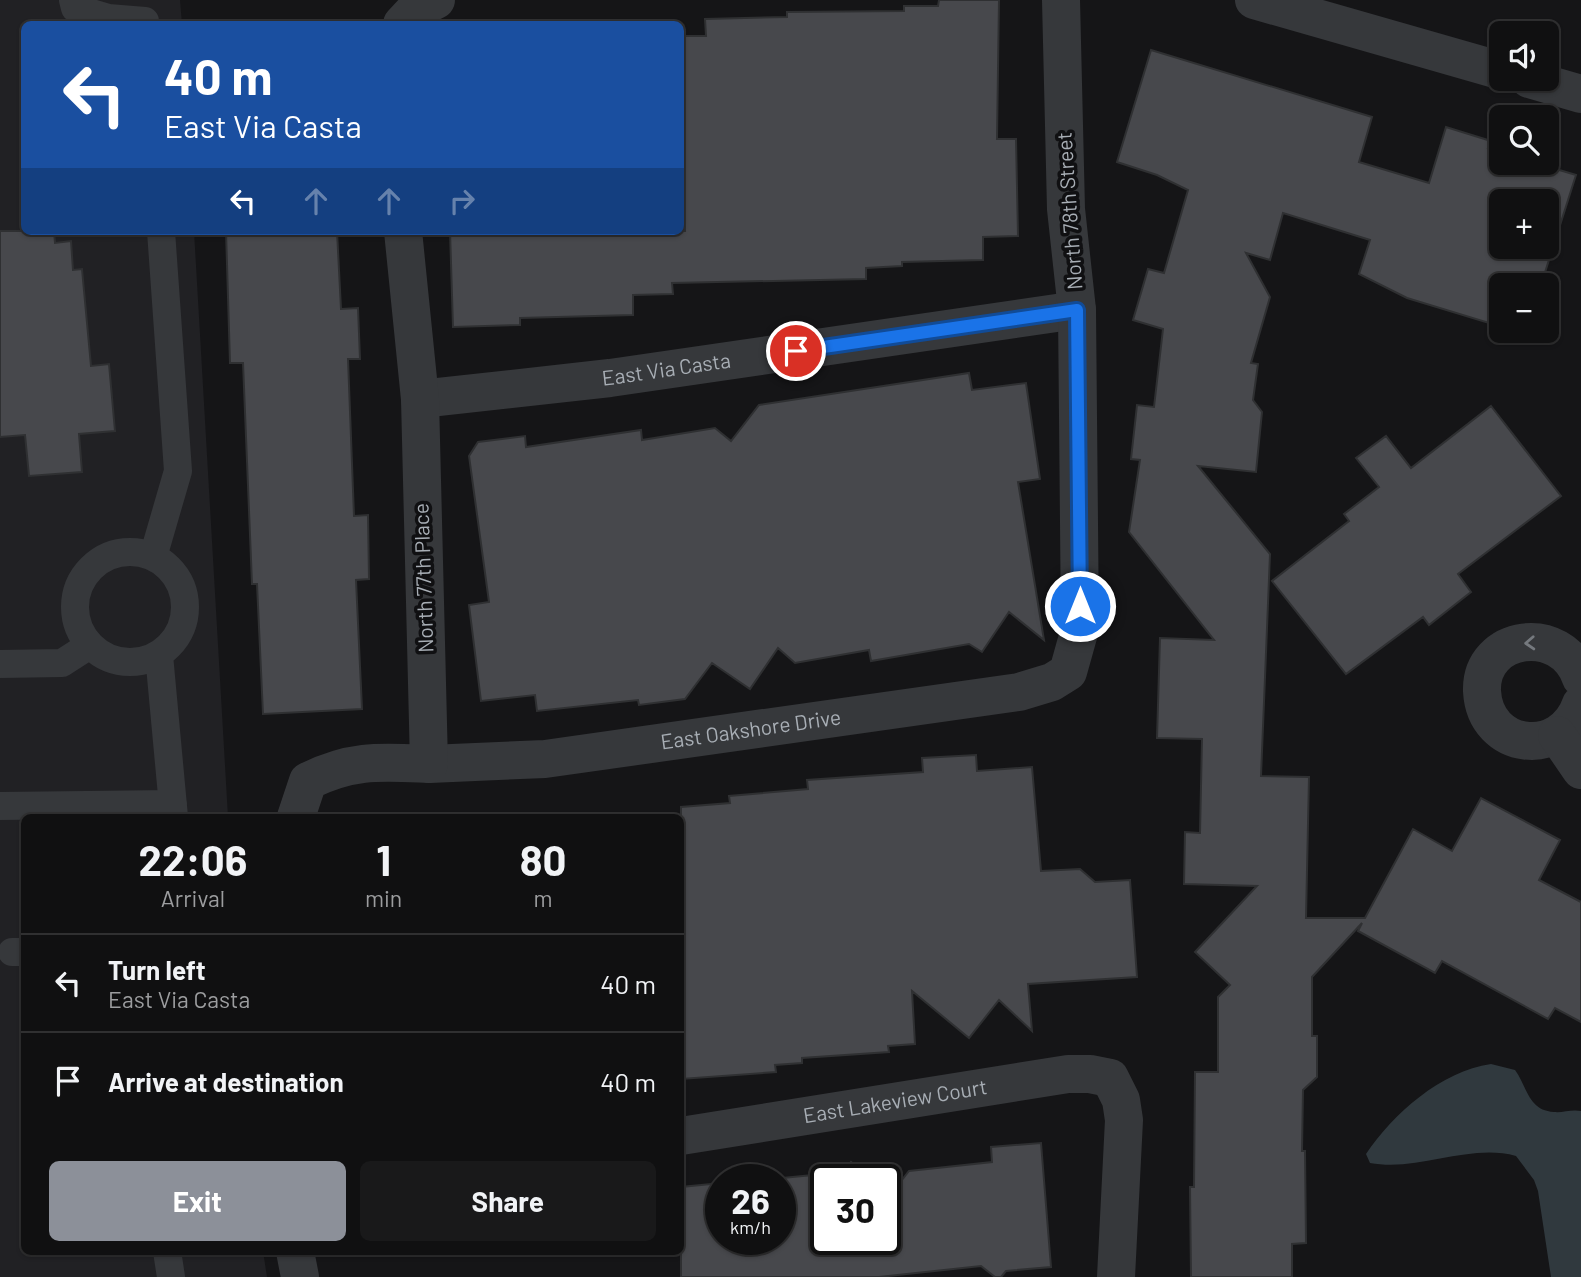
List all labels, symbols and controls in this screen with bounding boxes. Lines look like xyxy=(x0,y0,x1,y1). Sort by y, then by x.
map controls xyxy=(1489,21,1559,343)
button: sound xyxy=(1489,21,1559,91)
text: 40 m xyxy=(164,46,272,105)
icon: left xyxy=(49,49,140,140)
button: search xyxy=(1489,105,1559,175)
text: East Via Casta xyxy=(164,106,362,144)
street label: North 78th Street xyxy=(1051,131,1086,291)
icon: left xyxy=(224,182,262,220)
icon: ahead xyxy=(297,182,335,220)
icon: ahead xyxy=(370,182,408,220)
icon: right xyxy=(443,182,481,220)
button: + xyxy=(1489,189,1559,259)
button: − xyxy=(1489,273,1559,343)
pin xyxy=(766,321,826,381)
icon: arrive xyxy=(777,332,815,370)
street label: East Via Casta xyxy=(600,347,732,390)
street label: North 77th Place xyxy=(407,503,438,653)
position arrow xyxy=(1043,569,1117,643)
one-way arrow xyxy=(1524,635,1535,650)
street label: East Oakshore Drive xyxy=(659,703,843,754)
text: 22:06 xyxy=(139,834,247,884)
text: 1 xyxy=(376,834,391,884)
text: 80 xyxy=(520,834,566,884)
text: Arrival xyxy=(161,884,225,912)
text: min xyxy=(365,884,402,912)
text: m xyxy=(534,884,553,912)
text: Turn left xyxy=(108,954,206,985)
icon: left xyxy=(49,964,87,1002)
text: 40 m xyxy=(600,968,656,999)
text: East Via Casta xyxy=(108,985,250,1013)
icon: arrive xyxy=(49,1062,87,1100)
text: Arrive at destination xyxy=(108,1066,344,1097)
text: 40 m xyxy=(600,1066,656,1097)
street label: East Lakeview Court xyxy=(801,1073,989,1127)
button: Exit xyxy=(49,1161,346,1241)
button: Share xyxy=(360,1161,656,1241)
speed limit sign: 30 xyxy=(810,1164,901,1255)
text: 26 xyxy=(731,1179,770,1221)
text: km/h xyxy=(730,1216,771,1238)

